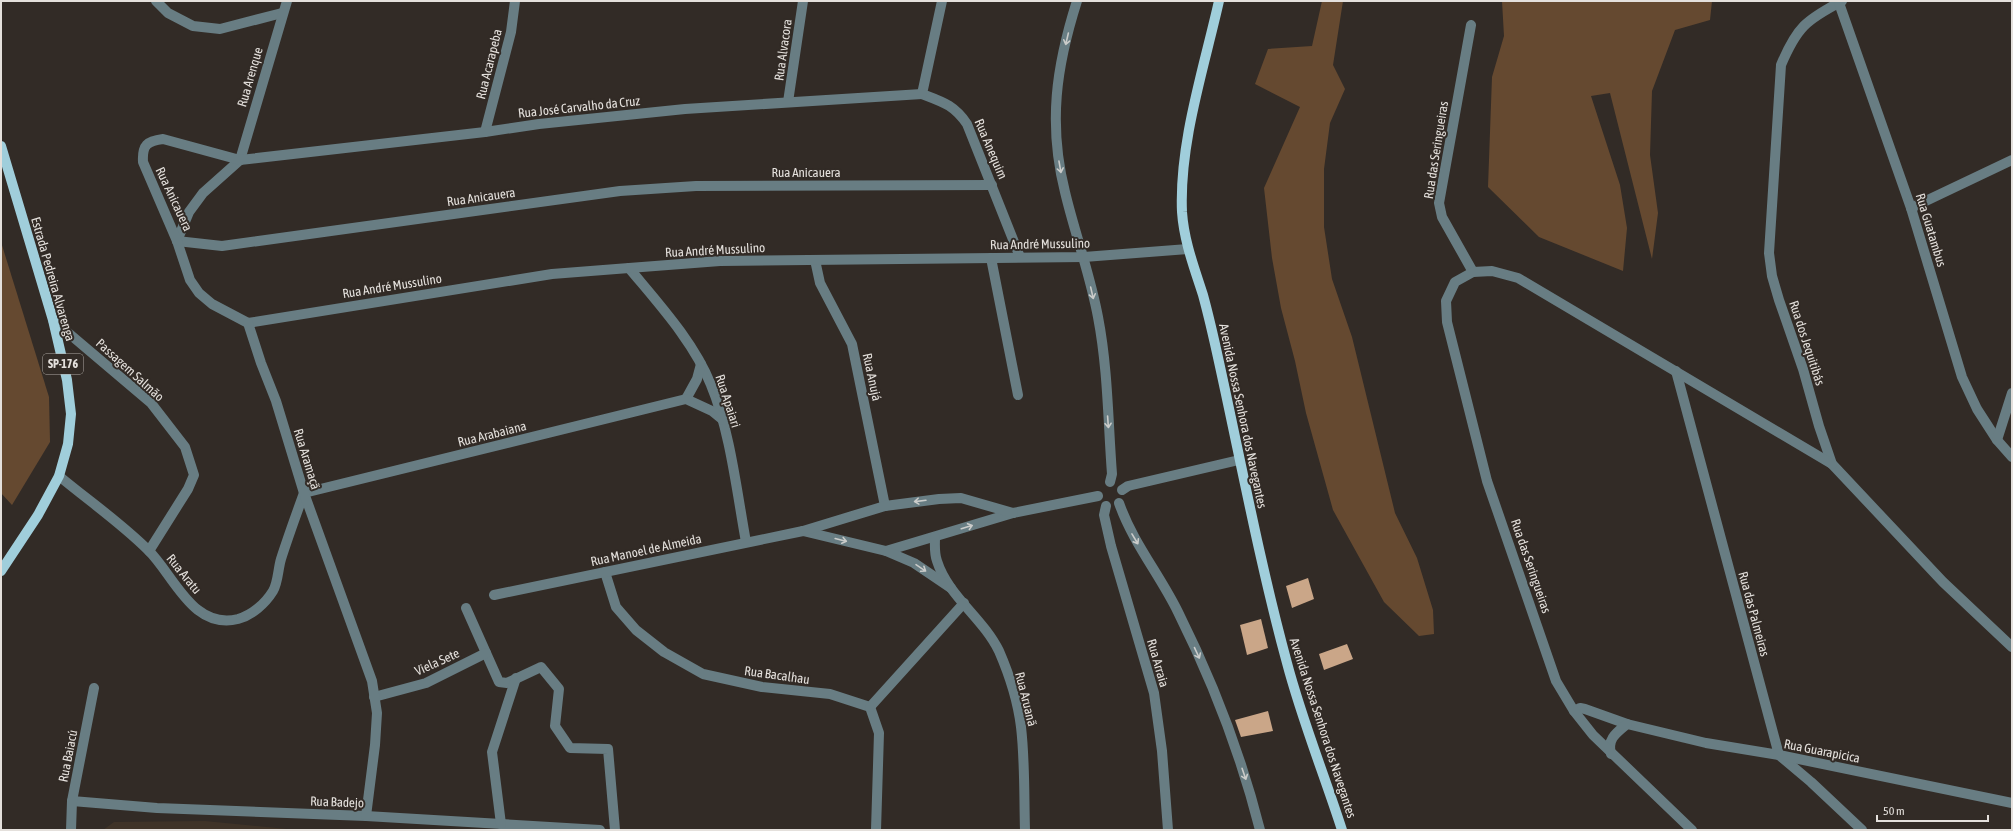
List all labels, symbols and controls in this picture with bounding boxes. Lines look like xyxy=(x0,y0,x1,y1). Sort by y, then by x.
street label: Rua Alvacora xyxy=(771,18,795,82)
street label: Rua Acarapeba xyxy=(473,27,505,101)
one-way arrow xyxy=(1062,32,1070,45)
street label: Rua Arenque xyxy=(234,45,266,109)
street label: Rua José Carvalho da Cruz xyxy=(517,93,641,121)
street label: Rua das Seringueiras xyxy=(1421,100,1451,200)
street label: Rua Anequim xyxy=(972,117,1010,181)
one-way arrow xyxy=(1057,160,1065,173)
street label: Rua Anicauera xyxy=(153,165,195,233)
street label: Rua Anicauera xyxy=(772,165,840,180)
street label: Rua Anicauera xyxy=(446,185,516,209)
street label: Rua Guatambus xyxy=(1913,191,1949,269)
street label: Estrada Pedreira Alvarenga xyxy=(28,215,78,343)
street label: Rua André Mussulino xyxy=(990,236,1090,252)
street label: Rua André Mussulino xyxy=(665,240,765,260)
street label: Rua André Mussulino xyxy=(341,271,443,301)
one-way arrow xyxy=(1089,286,1097,299)
street label: Rua dos Jequitibás xyxy=(1786,299,1828,388)
street label: Avenida Nossa Senhora dos Navegantes xyxy=(1216,322,1270,510)
street label: Passagem Salmão xyxy=(93,336,167,404)
street label: Rua Anujá xyxy=(860,352,884,402)
road number: SP-176 xyxy=(43,354,83,374)
street label: Rua Apaiari xyxy=(712,373,744,429)
one-way arrow xyxy=(1104,415,1111,428)
street label: Rua Arabaiana xyxy=(456,418,528,450)
street label: Rua Aramaçã xyxy=(291,427,323,491)
one-way arrow xyxy=(914,497,927,505)
street label: Rua das Seringueiras xyxy=(1508,517,1554,615)
one-way arrow xyxy=(960,523,973,530)
street label: Rua Manoel de Almeida xyxy=(589,531,703,569)
one-way arrow xyxy=(1131,533,1139,545)
one-way arrow xyxy=(835,537,848,544)
street label: Rua Aratu xyxy=(164,551,204,597)
one-way arrow xyxy=(915,564,926,572)
street label: Rua das Palmeiras xyxy=(1735,570,1773,658)
street label: Avenida Nossa Senhora dos Navegantes xyxy=(1287,636,1359,820)
street label: Rua Arraia xyxy=(1144,637,1172,689)
street label: Viela Sete xyxy=(412,645,462,678)
one-way arrow xyxy=(1194,647,1201,659)
street label: Rua Bacalhau xyxy=(743,663,811,687)
street label: Rua Aruanã xyxy=(1012,670,1040,728)
street label: Rua Baiacú xyxy=(56,729,80,783)
street label: Rua Guarapicica xyxy=(1783,736,1861,766)
one-way arrow xyxy=(1240,768,1248,780)
street label: Rua Badejo xyxy=(310,794,364,810)
scale bar xyxy=(1877,797,1988,823)
text: 50 m xyxy=(1883,804,1905,818)

